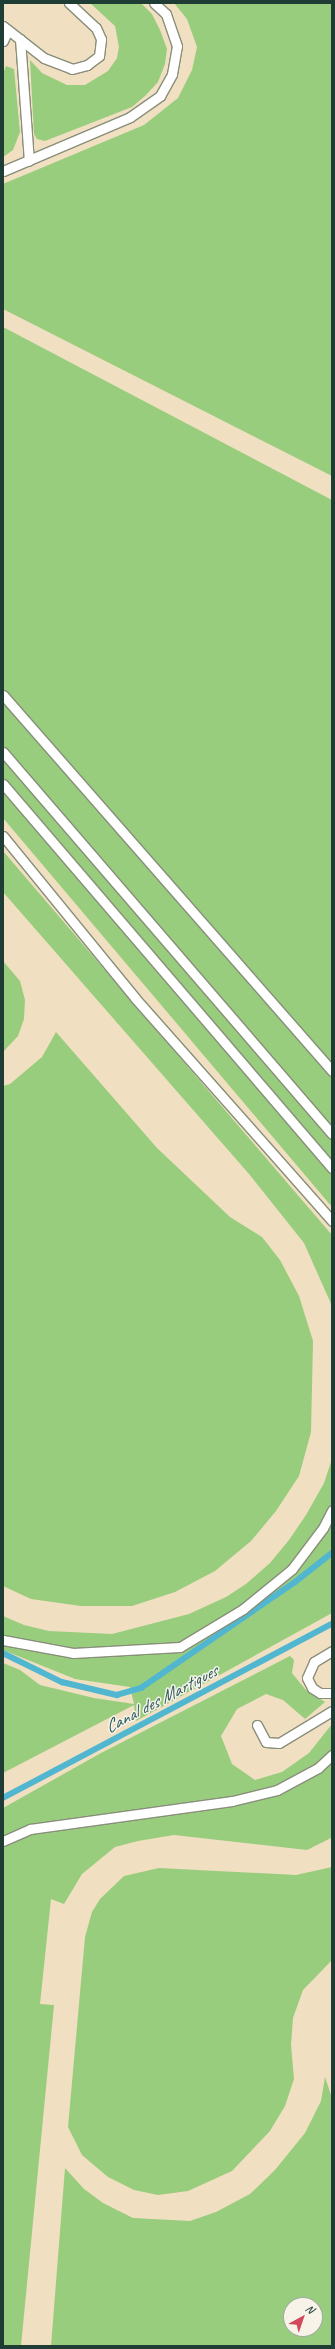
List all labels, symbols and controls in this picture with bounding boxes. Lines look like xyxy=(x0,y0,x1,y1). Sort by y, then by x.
water label: Canal des Martigues xyxy=(101,1660,221,1738)
north arrow xyxy=(283,2297,323,2337)
text: N xyxy=(303,2301,317,2316)

